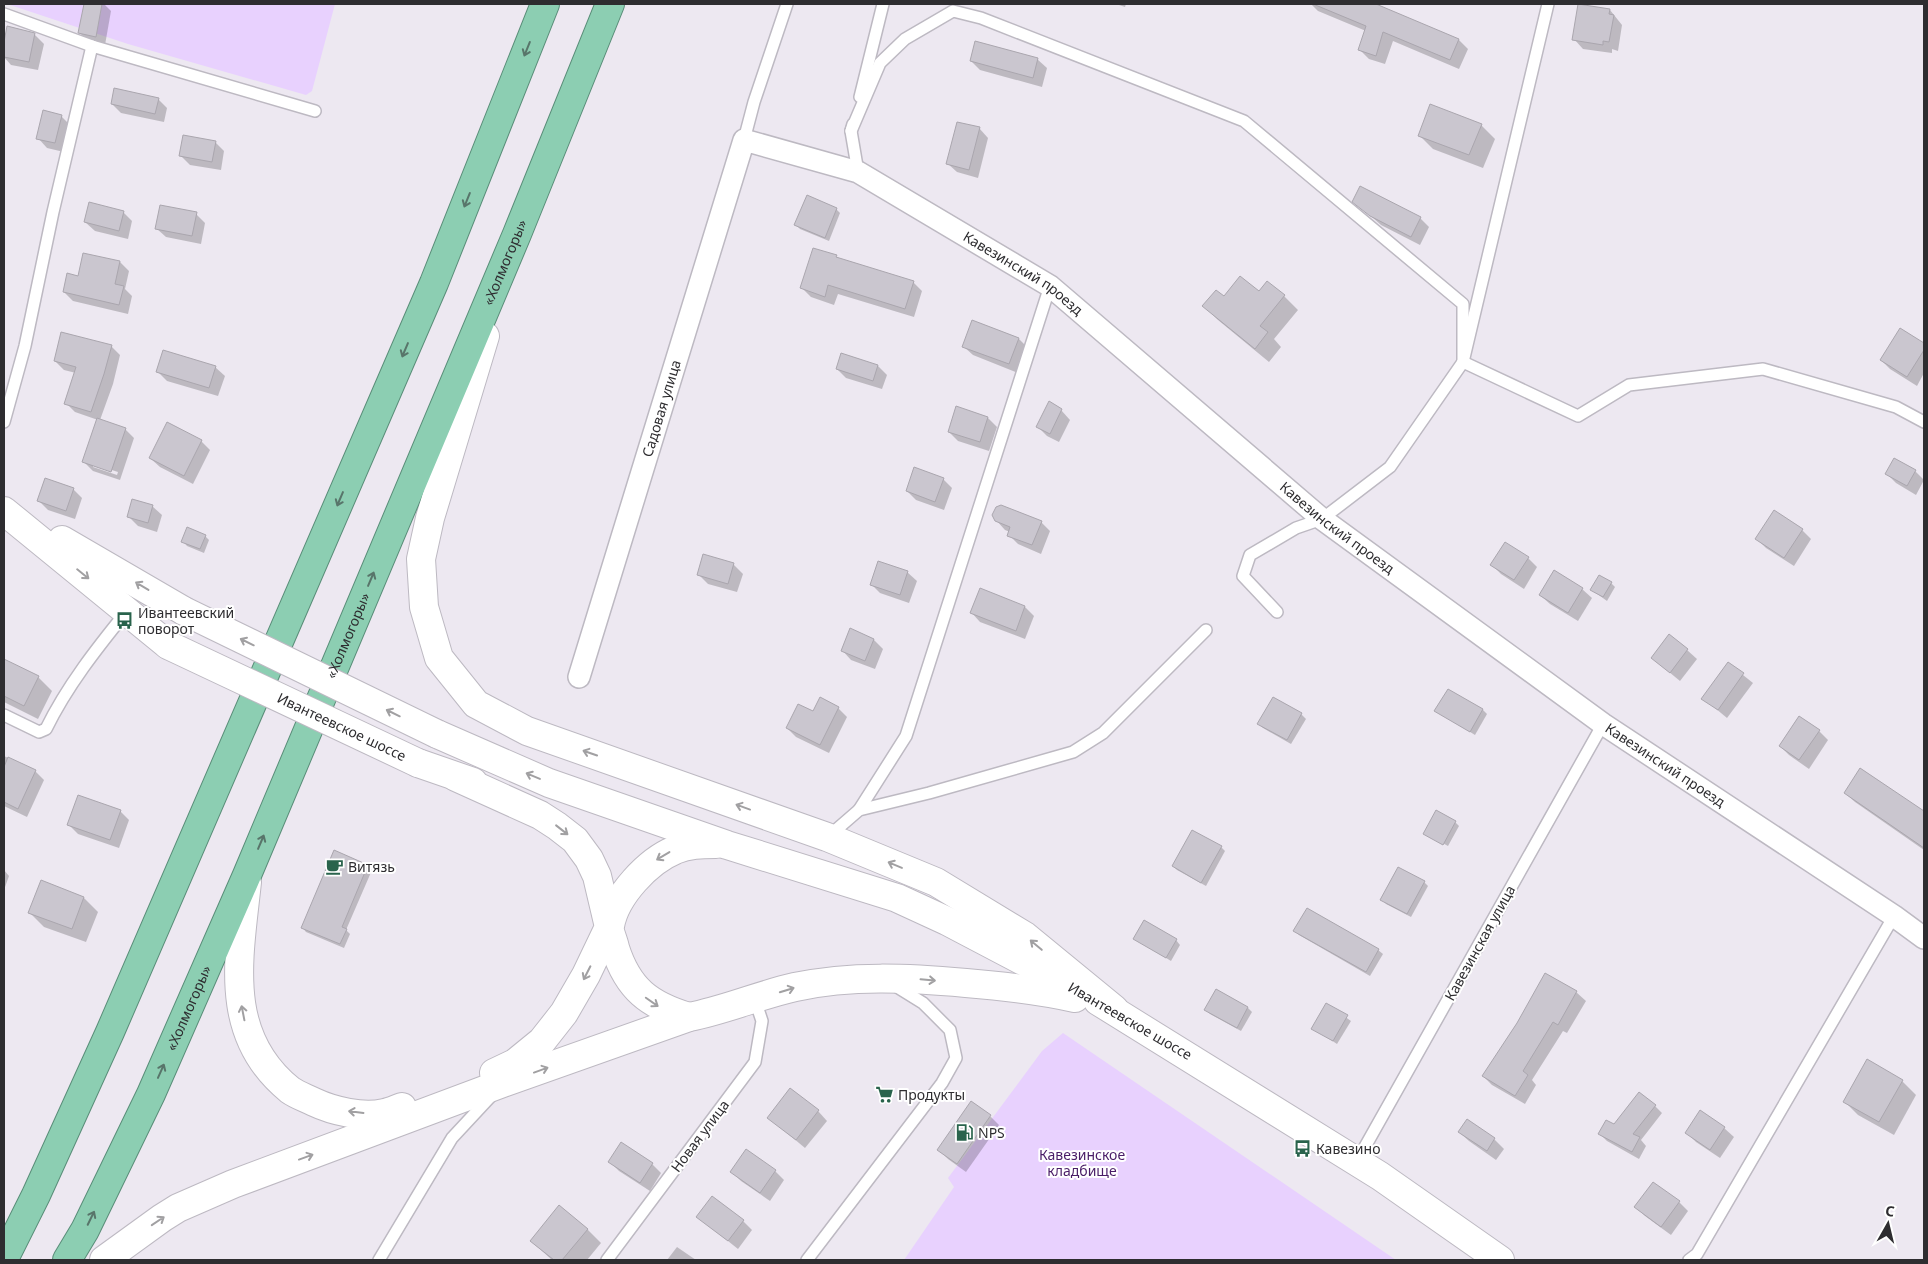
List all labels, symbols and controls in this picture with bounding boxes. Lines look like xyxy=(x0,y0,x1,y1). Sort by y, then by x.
one-way arrow xyxy=(521,41,531,56)
one-way arrow xyxy=(462,192,471,207)
street label: «Холмогоры» xyxy=(478,216,531,308)
street label: Кавезинский проезд xyxy=(960,227,1088,320)
one-way arrow xyxy=(399,342,409,357)
street label: Садовая улица xyxy=(637,357,685,459)
street label: Кавезинский проезд xyxy=(1276,477,1399,578)
one-way arrow xyxy=(335,491,345,506)
one-way arrow xyxy=(76,568,89,579)
one-way arrow xyxy=(367,572,377,587)
one-way arrow xyxy=(135,581,149,591)
street label: «Холмогоры» xyxy=(321,590,374,681)
place label: Ивантеевский поворот xyxy=(138,603,234,638)
bus stop icon: Ивантеевский поворот xyxy=(114,611,134,631)
one-way arrow xyxy=(240,636,255,646)
street label: Ивантеевское шоссе xyxy=(274,688,410,765)
one-way arrow xyxy=(386,707,401,717)
street label: Кавезинский проезд xyxy=(1602,718,1730,811)
one-way arrow xyxy=(583,748,598,757)
one-way arrow xyxy=(526,771,541,781)
one-way arrow xyxy=(736,802,752,811)
one-way arrow xyxy=(555,825,569,835)
one-way arrow xyxy=(257,835,266,850)
one-way arrow xyxy=(657,852,671,862)
cafe icon: Витязь xyxy=(324,857,344,877)
place label: Витязь xyxy=(348,857,395,876)
one-way arrow xyxy=(888,860,903,870)
street label: Кавезинская улица xyxy=(1440,882,1519,1004)
one-way arrow xyxy=(1030,939,1043,950)
street label: «Холмогоры» xyxy=(161,962,215,1053)
one-way arrow xyxy=(582,965,591,980)
one-way arrow xyxy=(920,975,936,985)
street label: Ивантеевское шоссе xyxy=(1065,977,1196,1064)
one-way arrow xyxy=(778,984,794,994)
one-way arrow xyxy=(645,997,659,1007)
one-way arrow xyxy=(237,1006,247,1022)
one-way arrow xyxy=(157,1064,167,1079)
one-way arrow xyxy=(533,1065,548,1074)
supermarket icon: Продукты xyxy=(874,1085,894,1105)
place label: Продукты xyxy=(898,1085,965,1104)
street label: Новая улица xyxy=(666,1096,733,1176)
one-way arrow xyxy=(349,1107,365,1117)
fuel station icon: NPS xyxy=(954,1123,974,1143)
place label: NPS xyxy=(978,1123,1005,1142)
bus stop icon: Кавезино xyxy=(1292,1139,1312,1159)
place label: Кавезино xyxy=(1316,1139,1380,1158)
park label: Кавезинское кладбище xyxy=(1039,1145,1125,1180)
one-way arrow xyxy=(299,1151,314,1160)
north arrow xyxy=(1863,1199,1913,1249)
text: С xyxy=(1884,1201,1896,1221)
one-way arrow xyxy=(87,1211,96,1226)
one-way arrow xyxy=(150,1216,164,1226)

